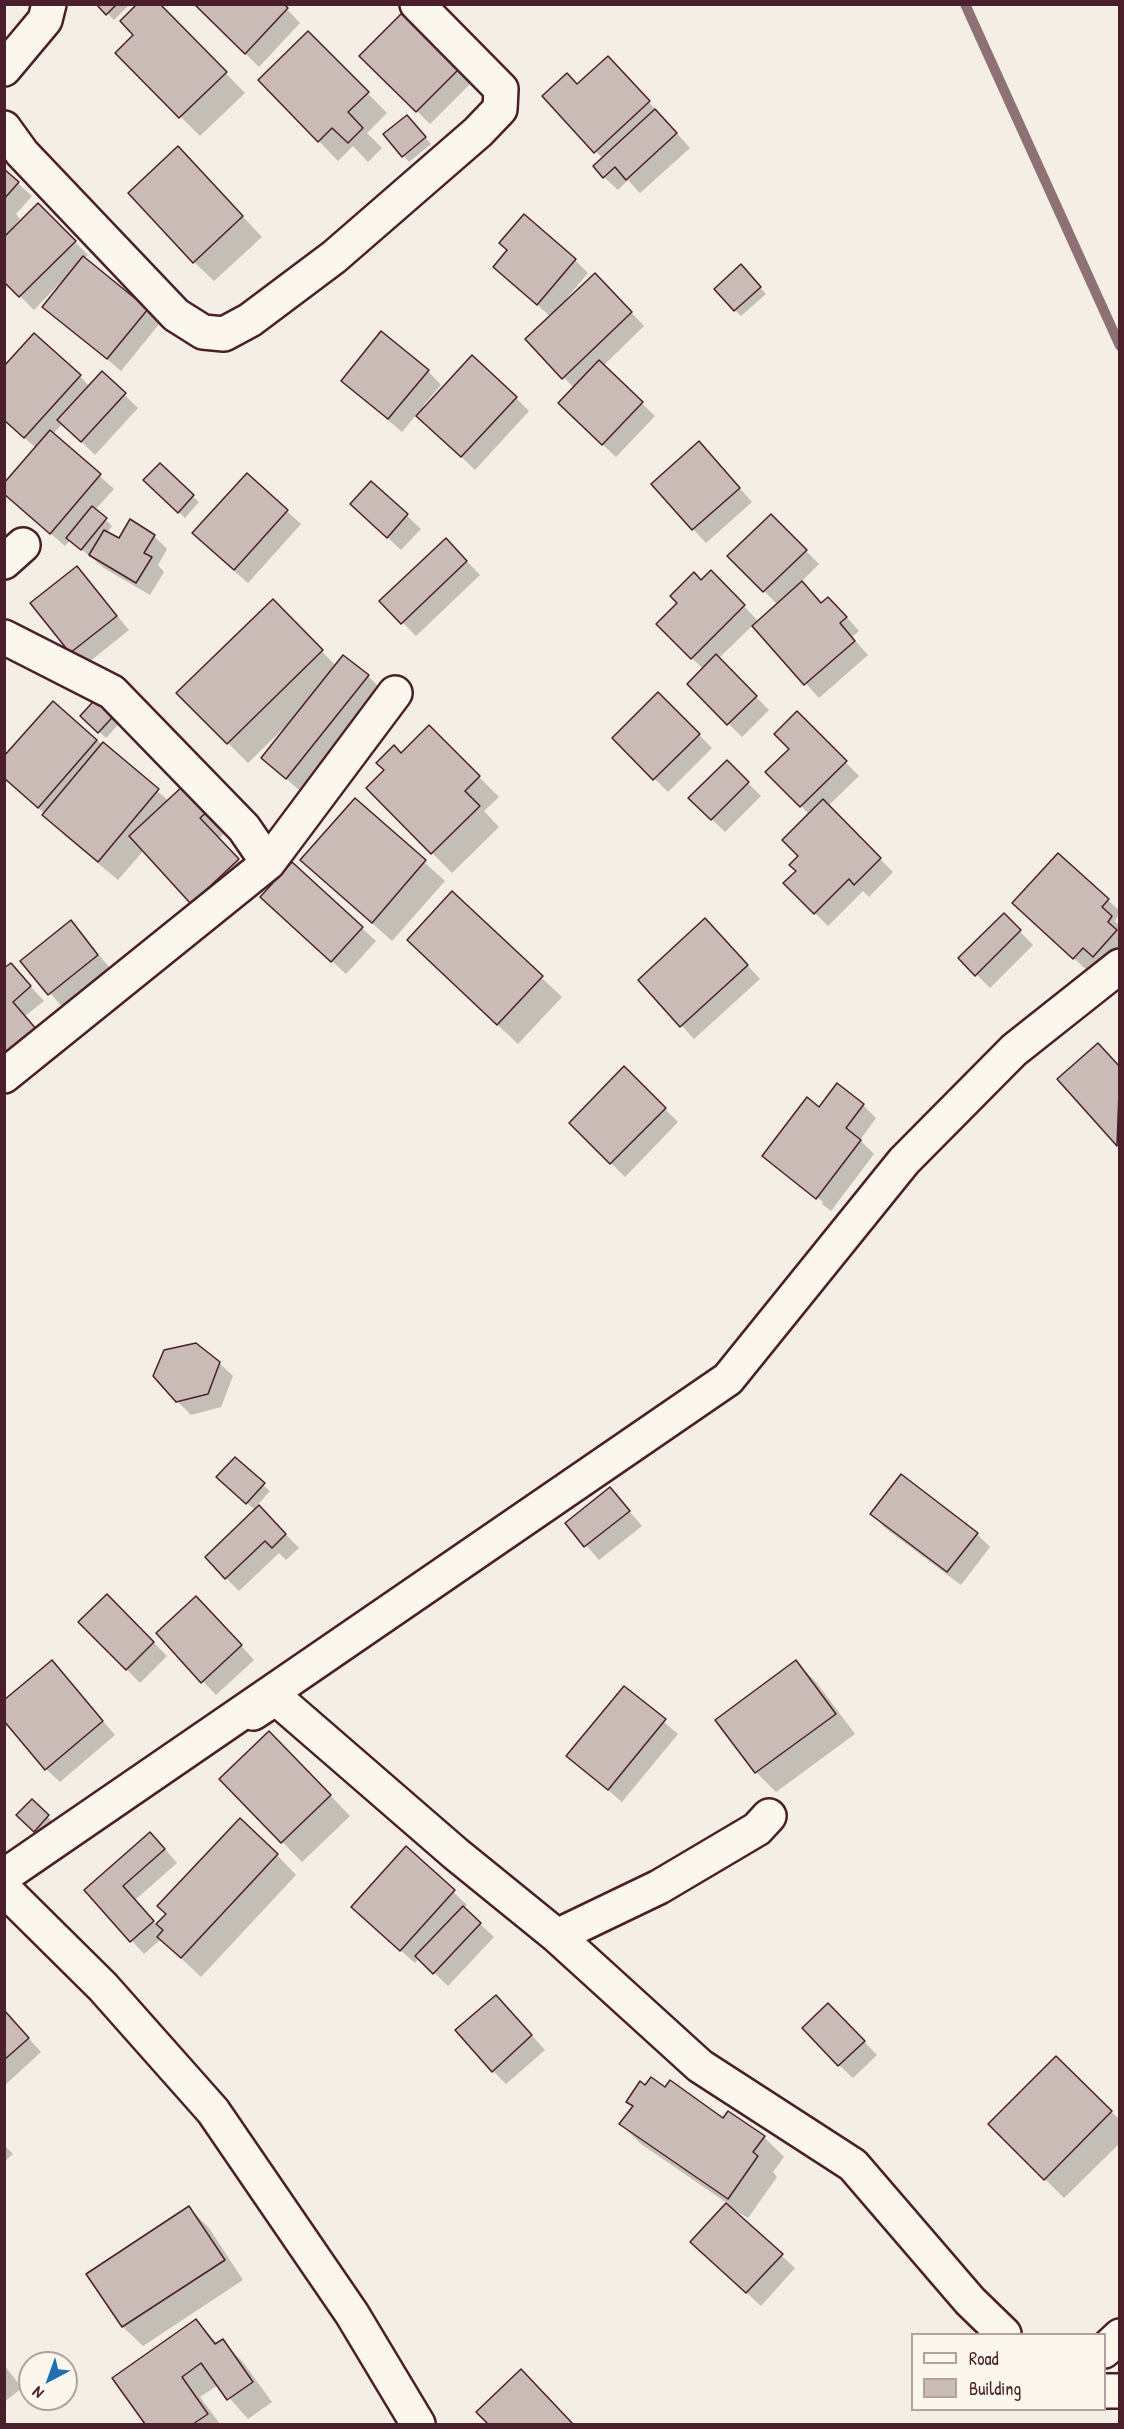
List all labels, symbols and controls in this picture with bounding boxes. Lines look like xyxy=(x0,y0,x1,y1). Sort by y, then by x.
legend xyxy=(911,2333,1106,2411)
text: Road xyxy=(969,2346,999,2371)
north arrow xyxy=(18,2351,78,2411)
text: Building xyxy=(969,2376,1021,2401)
text: N xyxy=(27,2382,48,2404)

